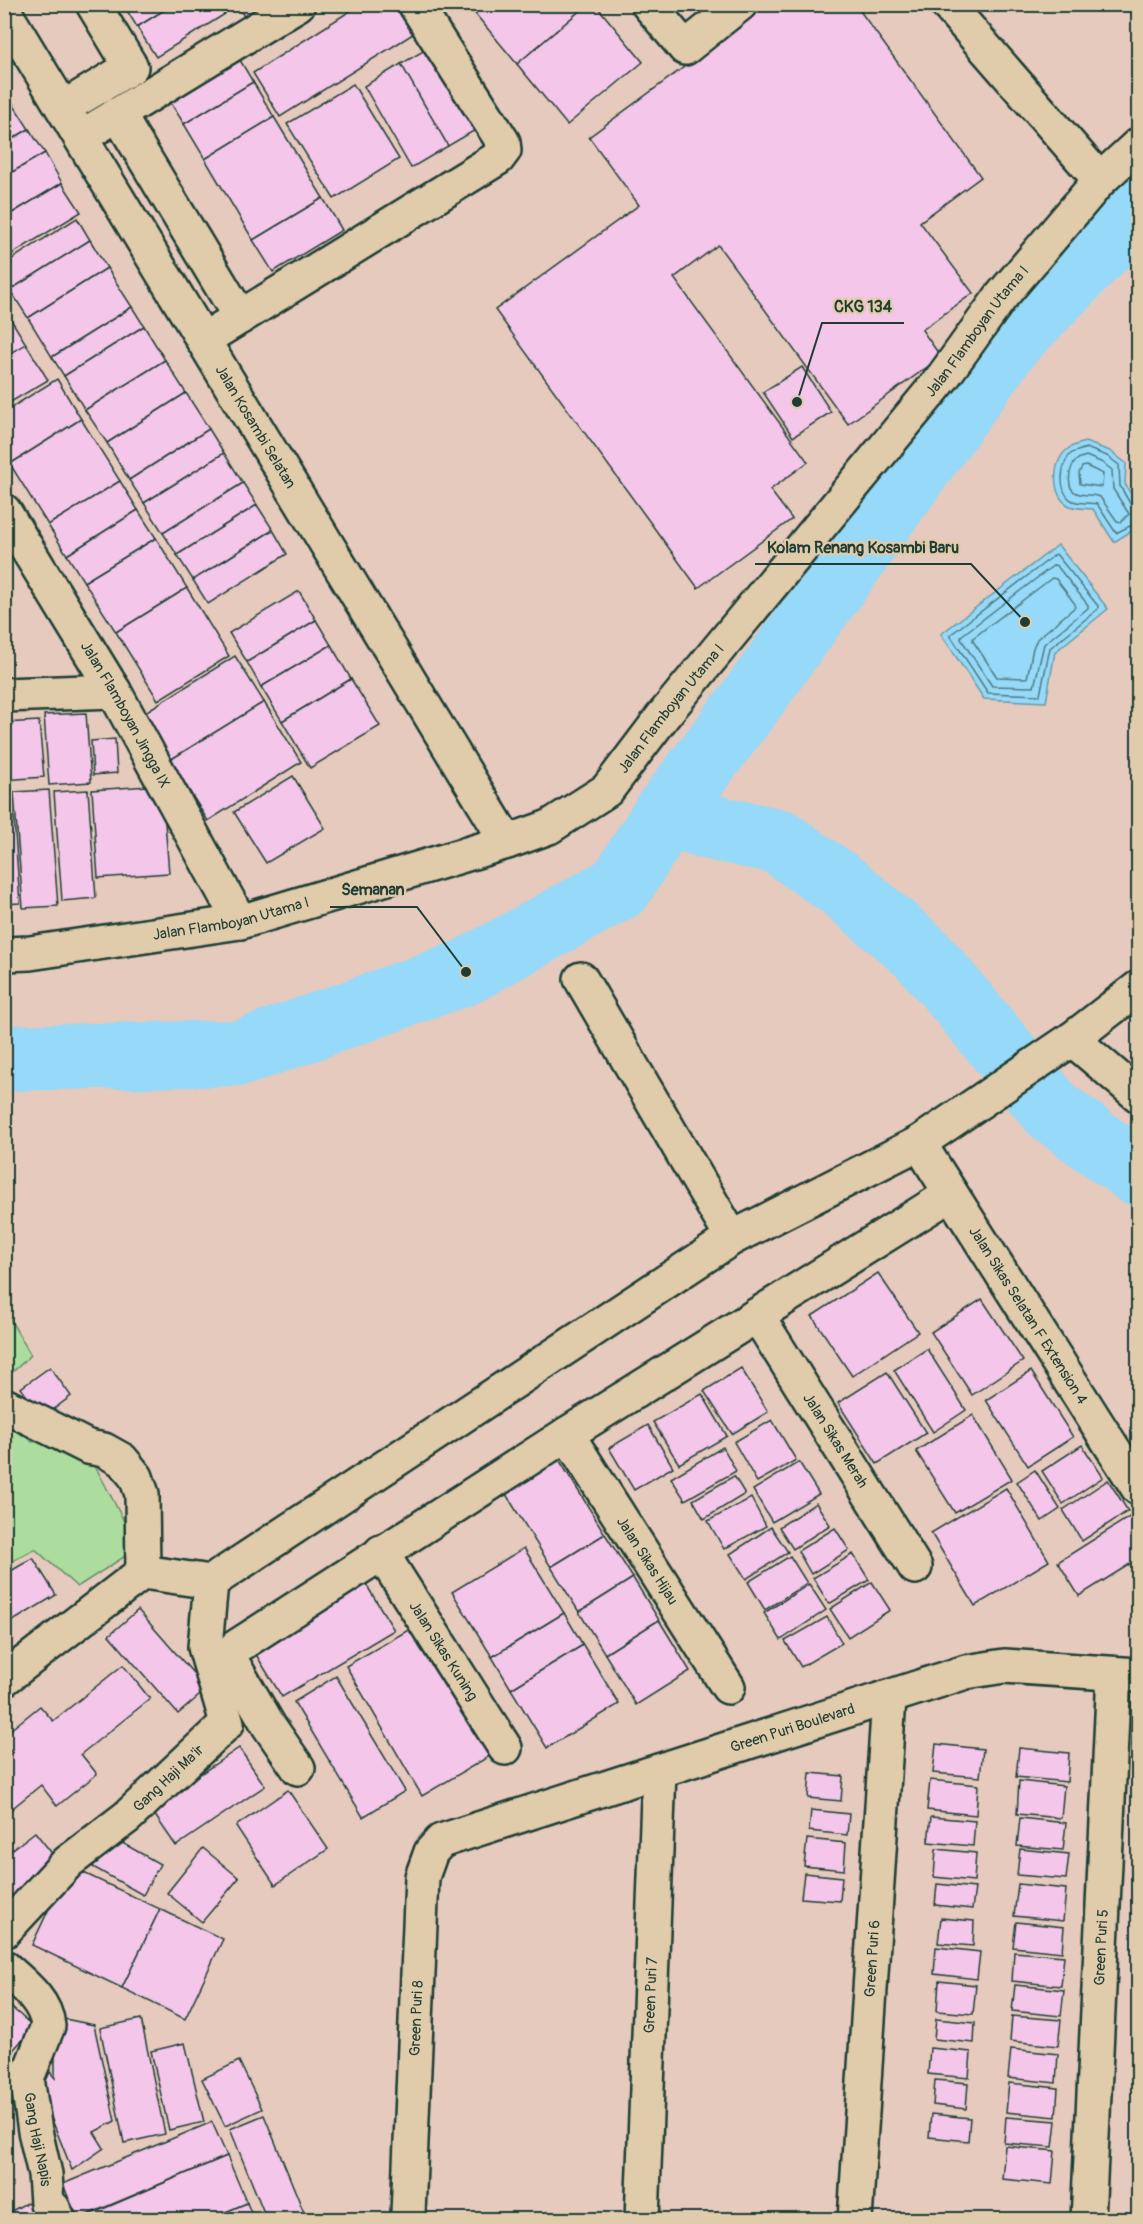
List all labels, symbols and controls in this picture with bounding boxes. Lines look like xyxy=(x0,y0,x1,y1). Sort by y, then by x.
street label: Jalan Flamboyan Utama I xyxy=(922,262,1033,401)
callout: CKG 134 xyxy=(822,289,904,323)
text: CKG 134 xyxy=(834,297,893,317)
street label: Jalan Kosambi Selatan xyxy=(211,362,300,492)
callout: Kolam Renang Kosambi Baru xyxy=(755,530,971,564)
text: Kolam Renang Kosambi Baru xyxy=(767,538,959,558)
street label: Jalan Flamboyan Jingga IX xyxy=(76,638,174,791)
street label: Jalan Flamboyan Utama I xyxy=(614,640,728,777)
callout: Semanan xyxy=(330,873,417,907)
text: Semanan xyxy=(341,880,405,900)
street label: Jalan Flamboyan Utama I xyxy=(151,893,312,945)
street label: Jalan Sikas Selatan F Extension 4 xyxy=(964,1223,1092,1408)
street label: Jalan Sikas Merah xyxy=(798,1390,872,1492)
street label: Jalan Sikas Hijau xyxy=(612,1513,682,1608)
street label: Jalan Sikas Kuning xyxy=(405,1598,482,1705)
street label: Green Puri Boulevard xyxy=(728,1699,857,1757)
street label: Gang Haji Ma'ir xyxy=(129,1740,209,1816)
street label: Green Puri 5 xyxy=(1090,1909,1113,1986)
street label: Green Puri 6 xyxy=(861,1919,885,1998)
street label: Green Puri 7 xyxy=(640,1957,662,2034)
street label: Green Puri 8 xyxy=(406,1979,428,2057)
street label: Gang Haji Napis xyxy=(19,2091,55,2187)

